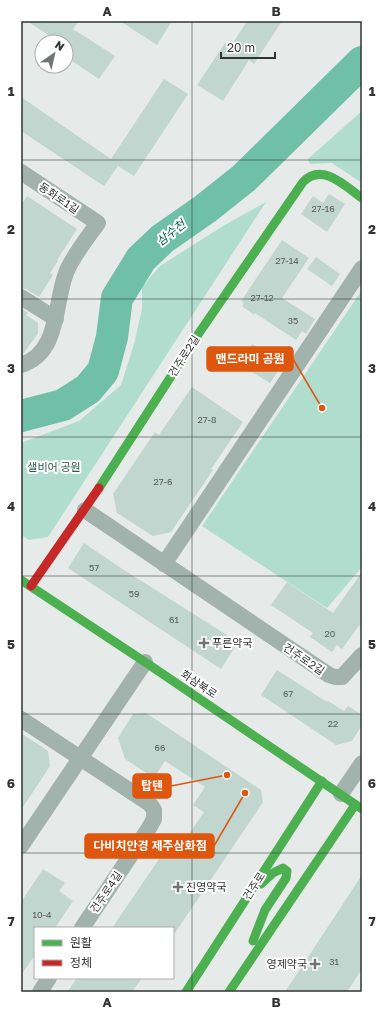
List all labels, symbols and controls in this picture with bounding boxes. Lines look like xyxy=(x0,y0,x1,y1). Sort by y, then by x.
text: A xyxy=(102,3,112,19)
text: B xyxy=(271,3,281,19)
north arrow xyxy=(34,34,74,74)
scale bar xyxy=(221,34,275,60)
text: N xyxy=(53,38,67,53)
text: 20 m xyxy=(227,40,255,55)
text: 1 xyxy=(8,83,15,99)
text: 1 xyxy=(369,83,376,99)
street label: 동화로1길 xyxy=(37,179,82,216)
house number: 27-16 xyxy=(311,203,335,214)
water label: 삼수천 xyxy=(153,215,190,249)
text: 2 xyxy=(7,221,15,237)
text: 2 xyxy=(368,221,376,237)
house number: 27-14 xyxy=(275,255,299,266)
house number: 27-12 xyxy=(251,292,274,303)
house number: 35 xyxy=(288,315,298,326)
street label: 건주로2길 xyxy=(165,333,202,379)
callout: 맨드라미 공원 xyxy=(207,347,293,371)
text: 맨드라미 공원 xyxy=(215,351,285,366)
text: 3 xyxy=(7,360,15,376)
text: 3 xyxy=(368,360,376,376)
house number: 27-8 xyxy=(198,414,216,425)
park label: 샐비어 공원 xyxy=(27,460,81,473)
house number: 27-6 xyxy=(154,476,172,487)
text: 4 xyxy=(7,498,15,514)
text: 4 xyxy=(368,498,376,514)
house number: 57 xyxy=(89,562,99,573)
house number: 59 xyxy=(129,588,139,599)
house number: 61 xyxy=(169,614,180,625)
house number: 20 xyxy=(325,628,336,639)
text: 5 xyxy=(7,636,15,652)
place label: 푸른약국 xyxy=(212,636,252,649)
text: 5 xyxy=(368,636,376,652)
marker: 푸른약국 xyxy=(199,638,209,648)
street label: 건주로2길 xyxy=(281,640,327,677)
street label: 화삼북로 xyxy=(179,667,220,700)
house number: 67 xyxy=(283,688,293,699)
house number: 22 xyxy=(328,718,338,729)
house number: 66 xyxy=(155,742,165,753)
callout: 탑텐 xyxy=(133,774,171,798)
text: 6 xyxy=(7,775,15,791)
text: 6 xyxy=(368,775,376,791)
text: 탑텐 xyxy=(141,778,163,793)
callout: 다비치안경 제주삼화점 xyxy=(85,834,214,858)
text: 다비치안경 제주삼화점 xyxy=(93,838,207,853)
street label: 건주로4길 xyxy=(87,869,124,915)
street label: 건주로 xyxy=(240,869,267,902)
place label: 진영약국 xyxy=(186,880,226,893)
marker: 진영약국 xyxy=(173,882,183,892)
house number: 10-4 xyxy=(33,909,52,920)
text: 7 xyxy=(7,913,15,929)
text: 7 xyxy=(368,913,376,929)
legend xyxy=(34,927,174,979)
text: 원활 xyxy=(70,935,92,950)
text: 정체 xyxy=(70,955,92,970)
house number: 31 xyxy=(329,956,339,967)
place label: 영제약국 xyxy=(267,957,307,970)
marker: 영제약국 xyxy=(310,959,320,969)
text: A xyxy=(102,994,112,1010)
text: B xyxy=(271,994,281,1010)

